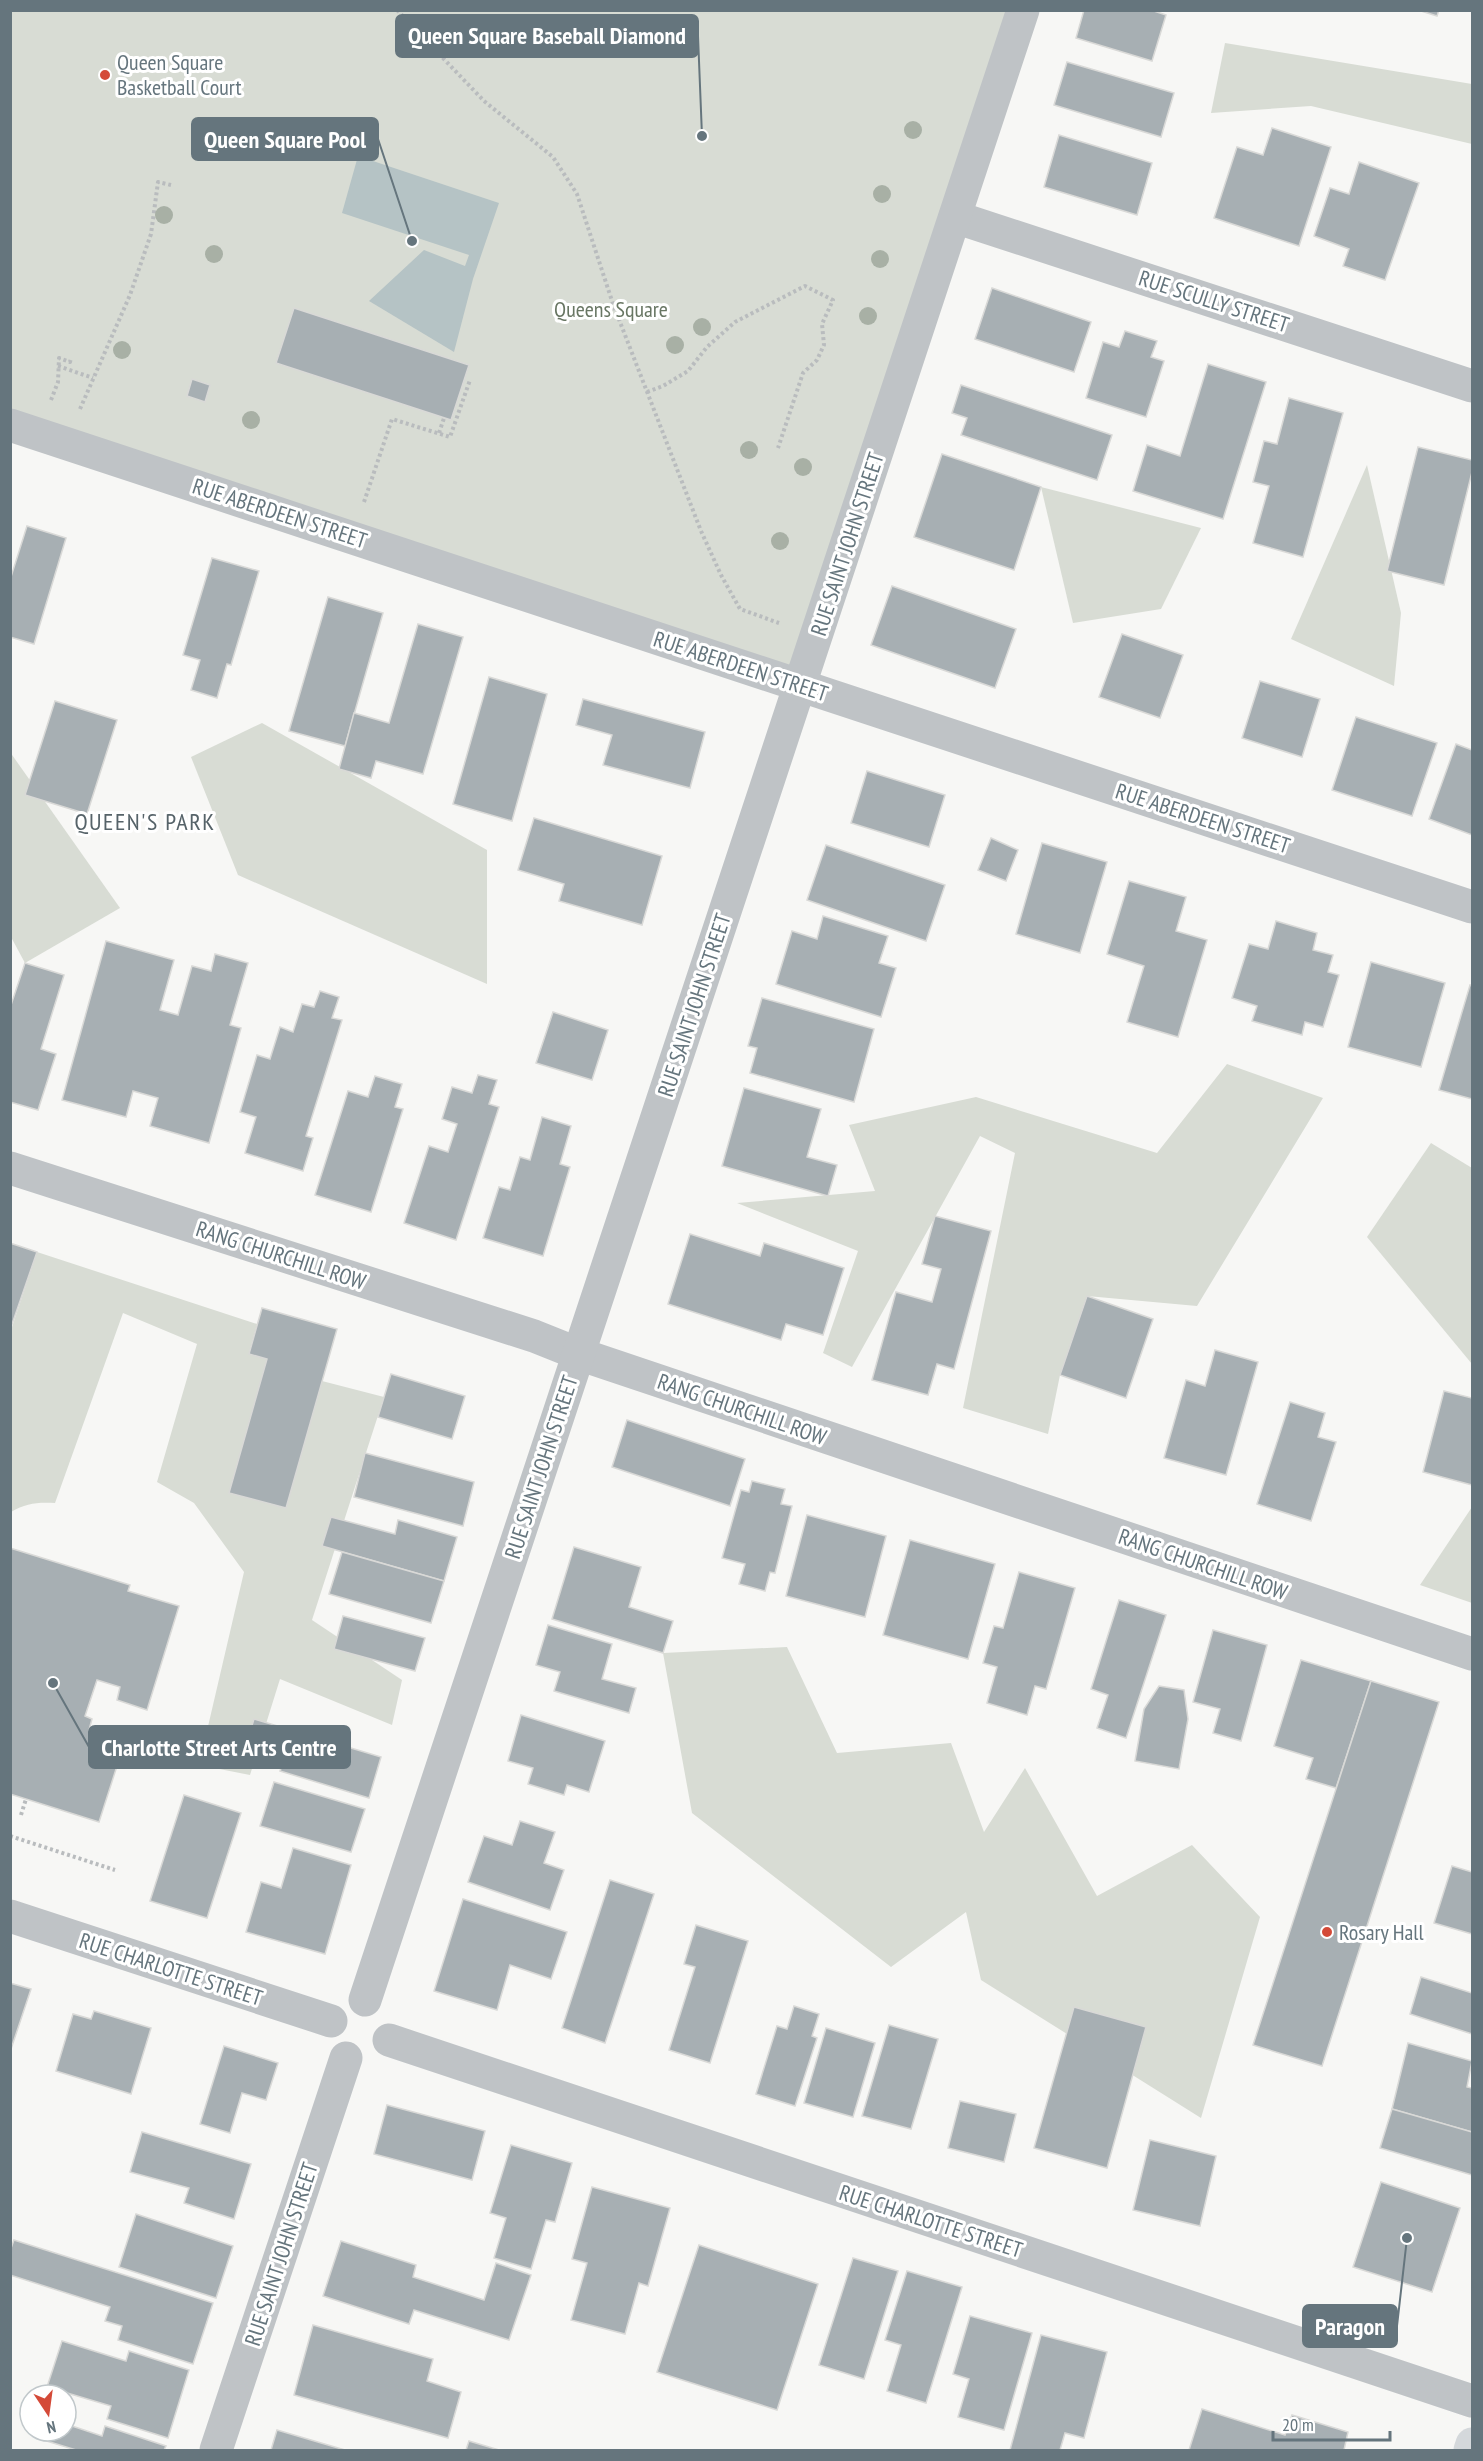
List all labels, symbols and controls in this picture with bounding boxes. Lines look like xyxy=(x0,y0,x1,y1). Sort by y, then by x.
callout: Queen Square Baseball Diamond xyxy=(396,15,698,57)
text: Queen Square Baseball Diamond xyxy=(408,20,686,51)
place label: Queen Square Basketball Court xyxy=(117,48,241,101)
marker: Queen Square Basketball Court xyxy=(98,68,112,82)
callout: Queen Square Pool xyxy=(192,118,378,160)
text: Queen Square Pool xyxy=(204,124,366,155)
street label: RUE SCULLY STREET xyxy=(1135,264,1293,338)
park label: Queens Square xyxy=(554,295,668,323)
street label: RUE SAINT JOHN STREET xyxy=(804,449,890,639)
street label: RUE ABERDEEN STREET xyxy=(189,472,371,554)
street label: RUE ABERDEEN STREET xyxy=(650,625,832,707)
street label: RUE ABERDEEN STREET xyxy=(1112,777,1294,859)
district label: QUEEN'S PARK xyxy=(74,806,216,837)
street label: RUE SAINT JOHN STREET xyxy=(651,910,737,1100)
street label: RANG CHURCHILL ROW xyxy=(193,1214,370,1296)
street label: RANG CHURCHILL ROW xyxy=(654,1367,830,1451)
street label: RUE SAINT JOHN STREET xyxy=(498,1372,584,1562)
street label: RANG CHURCHILL ROW xyxy=(1115,1522,1291,1606)
callout: Charlotte Street Arts Centre xyxy=(89,1726,350,1768)
text: Charlotte Street Arts Centre xyxy=(101,1732,337,1763)
place label: Rosary Hall xyxy=(1339,1918,1424,1946)
marker: Rosary Hall xyxy=(1320,1925,1334,1939)
street label: RUE CHARLOTTE STREET xyxy=(76,1926,266,2012)
street label: RUE SAINT JOHN STREET xyxy=(238,2159,324,2349)
street label: RUE CHARLOTTE STREET xyxy=(836,2178,1026,2264)
callout: Paragon xyxy=(1303,2305,1397,2347)
text: Paragon xyxy=(1315,2311,1385,2342)
north arrow xyxy=(18,2383,78,2443)
scale bar xyxy=(1273,2404,1390,2442)
text: 20 m xyxy=(1282,2413,1314,2436)
text: N xyxy=(45,2417,58,2438)

